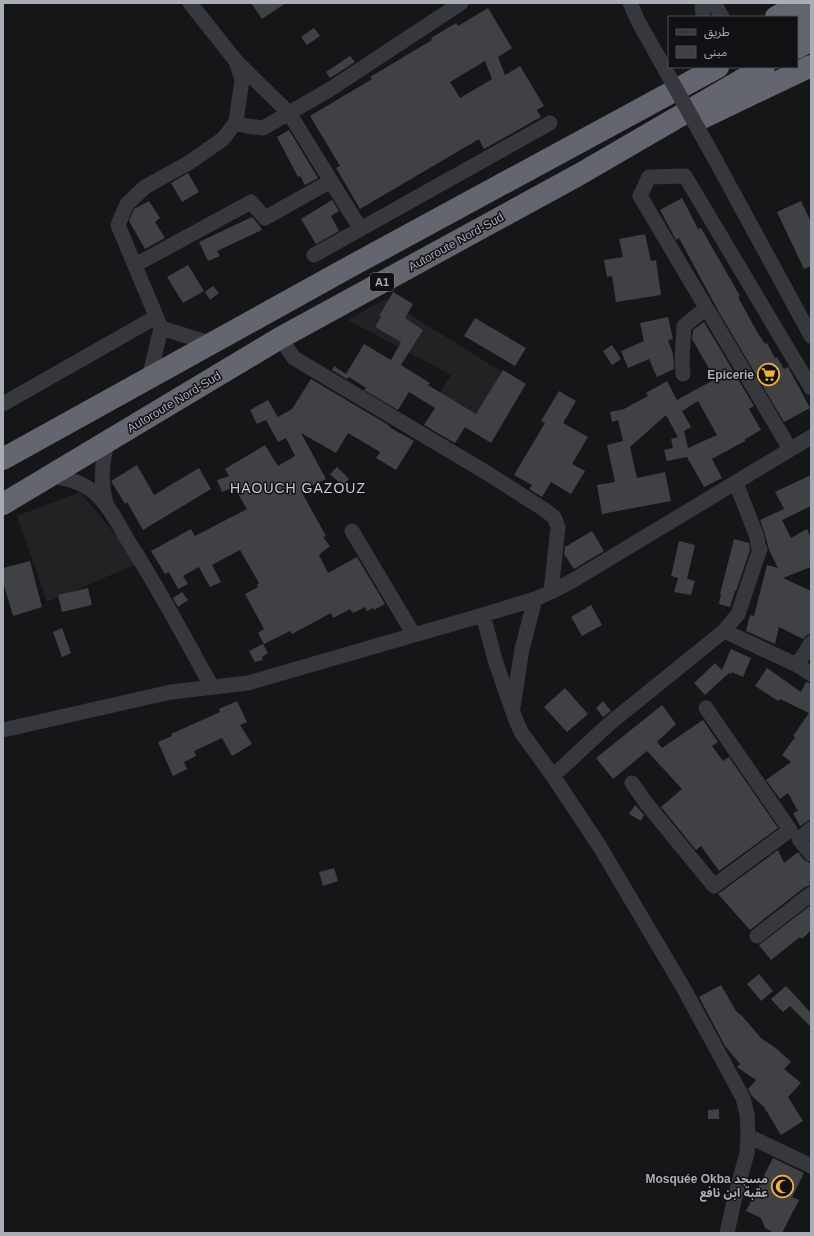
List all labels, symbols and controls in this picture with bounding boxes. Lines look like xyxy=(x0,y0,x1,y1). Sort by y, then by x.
legend xyxy=(668,16,798,68)
text: طريق xyxy=(704,25,730,40)
text: مبنى xyxy=(704,45,727,59)
street label: Autoroute Nord-Sud xyxy=(406,210,506,274)
road number: A1 xyxy=(370,273,394,291)
supermarket icon: Epicerie xyxy=(756,362,782,388)
place label: Epicerie xyxy=(707,368,754,382)
street label: Autoroute Nord-Sud xyxy=(125,369,223,435)
district label: HAOUCH GAZOUZ xyxy=(230,480,366,496)
place label: Mosquée Okba مسجد عقبة ابن نافع xyxy=(645,1172,768,1202)
mosque icon: Mosquée Okba مسجد عقبة ابن نافع xyxy=(770,1173,796,1199)

